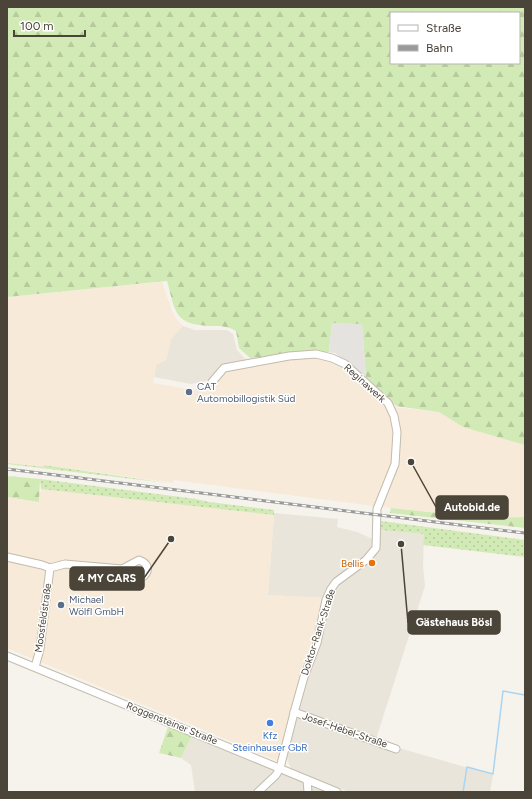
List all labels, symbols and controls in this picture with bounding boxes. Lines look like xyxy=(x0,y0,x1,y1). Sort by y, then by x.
scale bar xyxy=(14,12,85,38)
legend xyxy=(390,12,520,64)
text: 100 m xyxy=(20,19,54,33)
text: Straße xyxy=(426,21,462,35)
text: Bahn xyxy=(426,41,453,55)
street label: Reginawerk xyxy=(341,361,389,405)
place label: CAT Automobillogistik Süd xyxy=(197,380,296,405)
marker: CAT Automobillogistik Süd xyxy=(184,387,194,397)
callout: Autobid.de xyxy=(436,496,508,519)
text: Autobid.de xyxy=(444,501,500,514)
place label: Bellis xyxy=(341,557,364,570)
marker: Bellis xyxy=(367,558,377,568)
callout: 4 MY CARS xyxy=(70,567,144,590)
text: 4 MY CARS xyxy=(78,572,136,585)
street label: Moosfeldstraße xyxy=(32,582,54,654)
street label: Doktor-Rank-Straße xyxy=(298,587,338,677)
place label: Michael Wölfl GmbH xyxy=(69,593,124,618)
marker: Michael Wölfl GmbH xyxy=(56,600,66,610)
callout: Gästehaus Bösl xyxy=(408,611,500,634)
text: Gästehaus Bösl xyxy=(416,616,493,629)
street label: Roggensteiner Straße xyxy=(124,699,220,747)
street label: Josef-Hebel-Straße xyxy=(301,709,390,751)
marker: Kfz Steinhauser GbR xyxy=(265,718,275,728)
place label: Kfz Steinhauser GbR xyxy=(232,729,308,754)

